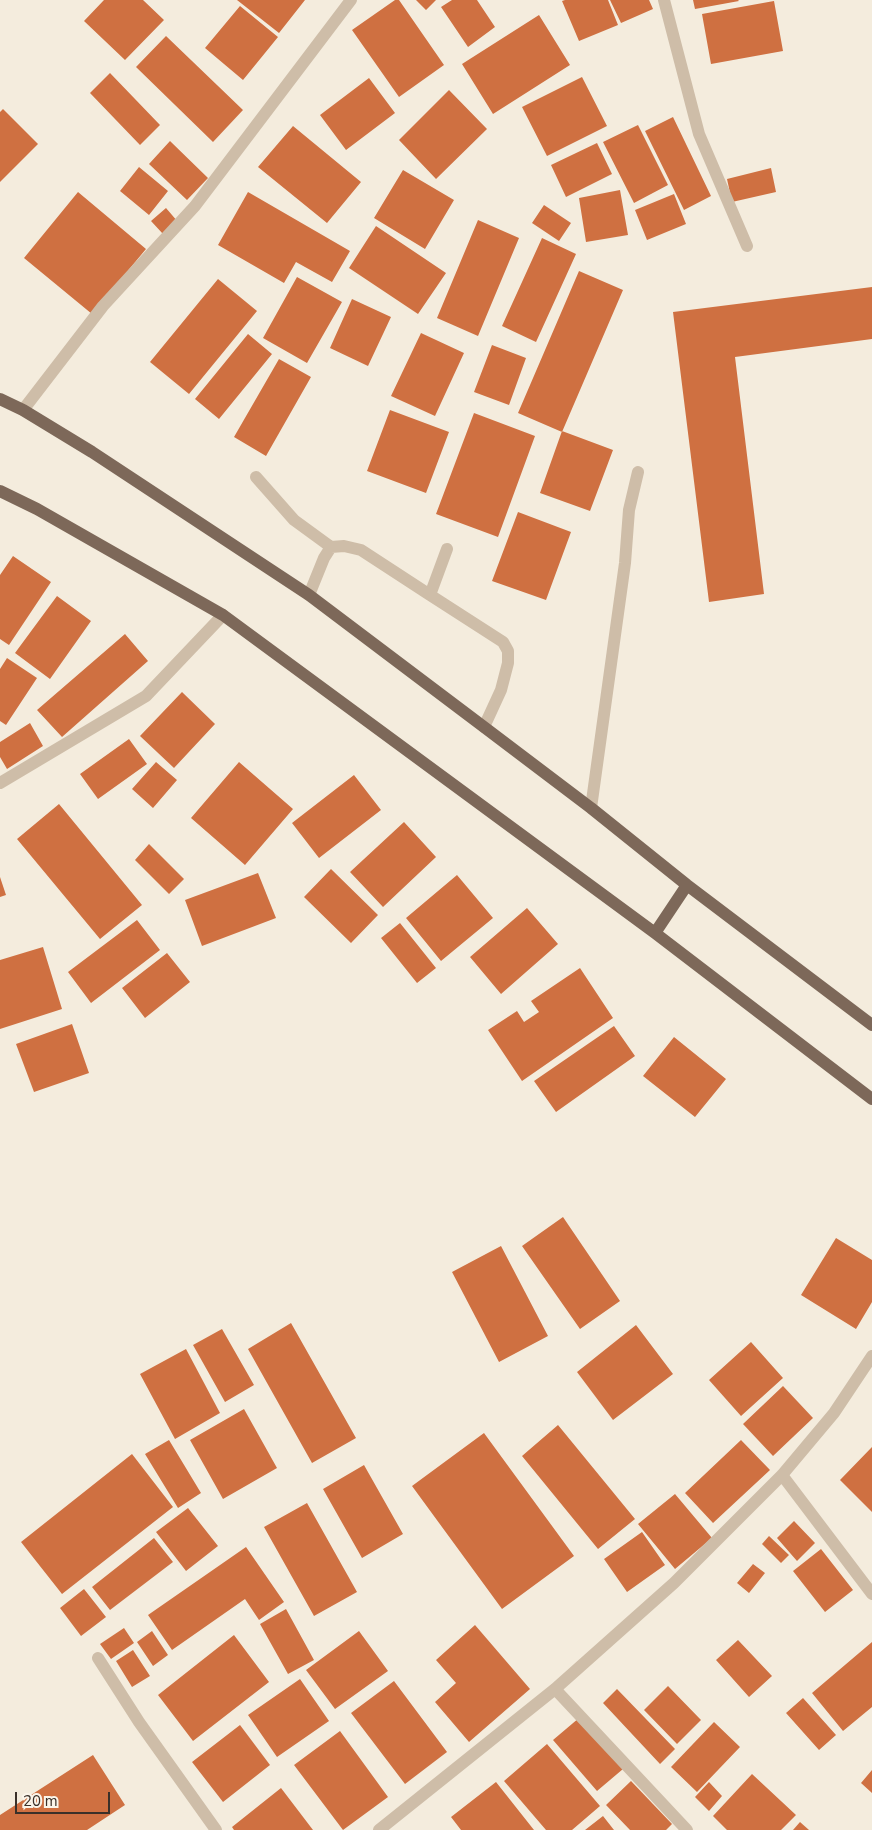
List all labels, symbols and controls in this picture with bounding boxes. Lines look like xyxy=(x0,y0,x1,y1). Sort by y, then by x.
scale bar xyxy=(18,1782,112,1814)
text: 20 m xyxy=(23,1791,58,1811)

